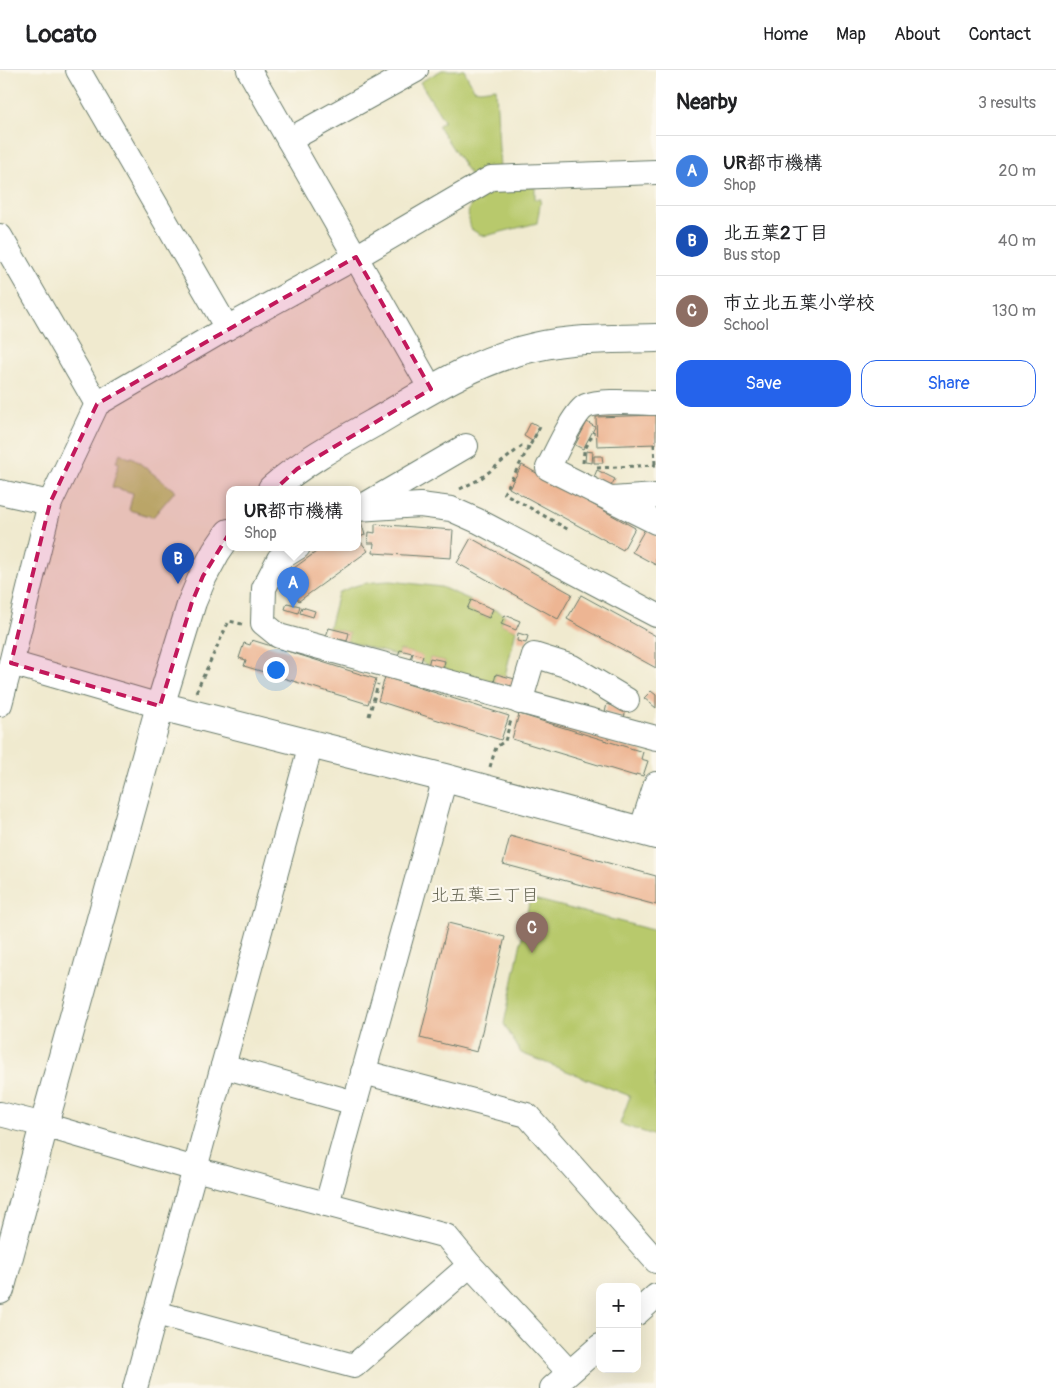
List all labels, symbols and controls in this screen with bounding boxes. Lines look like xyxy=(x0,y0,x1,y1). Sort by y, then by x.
text: Locato xyxy=(25,20,97,49)
text: Home xyxy=(763,23,808,46)
text: Map xyxy=(836,23,866,46)
text: About xyxy=(894,23,940,46)
text: Contact xyxy=(968,23,1031,46)
text: Nearby xyxy=(676,89,737,116)
text: 3 results xyxy=(978,93,1036,113)
text: UR都市機構 xyxy=(723,151,823,175)
text: A xyxy=(687,161,697,181)
text: 20 m xyxy=(998,161,1036,181)
text: Shop xyxy=(723,175,756,195)
text: 北五葉2丁目 xyxy=(723,221,829,245)
text: B xyxy=(687,231,697,251)
text: 40 m xyxy=(998,231,1036,251)
text: Bus stop xyxy=(723,245,781,265)
text: 市立北五葉小学校 xyxy=(723,291,875,315)
text: C xyxy=(687,301,697,321)
text: 130 m xyxy=(992,301,1036,321)
text: School xyxy=(723,315,769,335)
button: Save xyxy=(676,360,851,407)
button: Share xyxy=(861,360,1036,407)
popup xyxy=(226,486,361,551)
text: UR都市機構 xyxy=(244,499,343,523)
text: Shop xyxy=(244,523,277,543)
pin: B xyxy=(162,543,194,584)
pin: A xyxy=(277,567,309,608)
your location xyxy=(263,657,289,683)
district label: 北五葉三丁目 xyxy=(431,884,539,907)
pin: C xyxy=(516,912,548,953)
map controls xyxy=(596,1283,641,1373)
button: + xyxy=(596,1283,641,1328)
button: − xyxy=(596,1328,641,1373)

